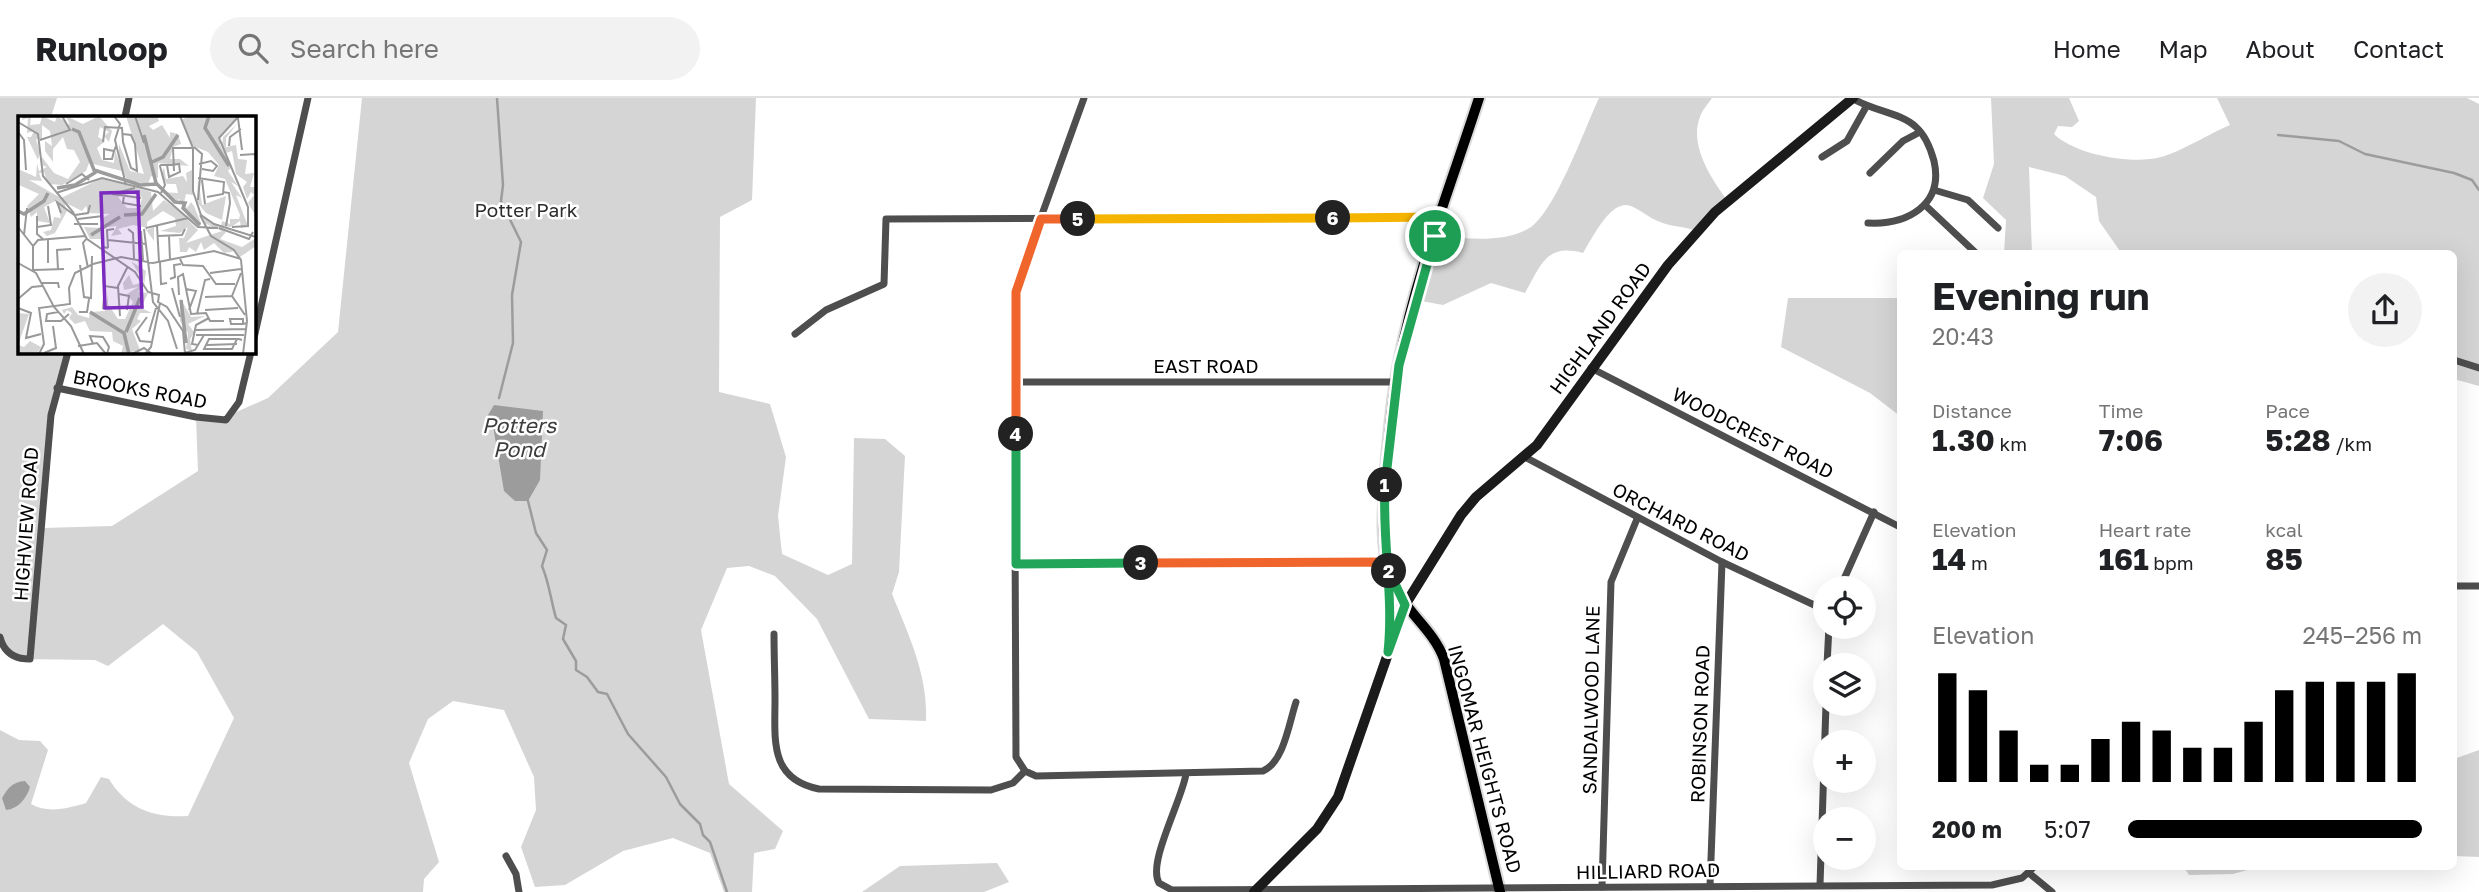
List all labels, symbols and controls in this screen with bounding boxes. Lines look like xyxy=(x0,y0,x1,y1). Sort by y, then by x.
search box xyxy=(210,17,700,80)
text: Runloop xyxy=(35,29,168,68)
icon: search xyxy=(234,29,272,67)
text: Search here xyxy=(290,33,439,64)
text: Home xyxy=(2053,34,2121,63)
text: Map xyxy=(2159,34,2208,63)
text: About xyxy=(2246,34,2315,63)
text: Contact xyxy=(2353,34,2444,63)
inset map xyxy=(18,116,256,354)
park label: Potter Park xyxy=(475,198,578,221)
pin: 6 xyxy=(1316,200,1350,236)
pin: 5 xyxy=(1060,202,1096,236)
text: 6 xyxy=(1326,206,1339,229)
pin xyxy=(1405,206,1465,266)
text: 5 xyxy=(1072,207,1083,230)
icon: arrive xyxy=(1416,217,1454,255)
street label: HIGHLAND ROAD xyxy=(1544,257,1655,398)
text: Evening run xyxy=(1932,273,2150,318)
button: share xyxy=(2348,273,2422,347)
text: 20:43 xyxy=(1932,322,1994,350)
street label: EAST ROAD xyxy=(1153,354,1259,377)
street label: BROOKS ROAD xyxy=(71,364,209,413)
street label: WOODCREST ROAD xyxy=(1669,382,1838,483)
text: Distance xyxy=(1932,399,2012,422)
text: Time xyxy=(2099,399,2143,422)
text: Pace xyxy=(2265,399,2310,422)
water label: Potters Pond xyxy=(482,412,557,462)
pin: 4 xyxy=(998,416,1034,452)
text: 4 xyxy=(1010,422,1021,445)
text: 1.30 xyxy=(1932,422,1995,458)
text: 7:06 xyxy=(2099,422,2163,458)
text: 5:28 xyxy=(2265,422,2331,458)
text: km xyxy=(1995,432,2027,455)
text: /km xyxy=(2331,432,2372,455)
street label: HIGHVIEW ROAD xyxy=(9,446,42,602)
pin: 1 xyxy=(1368,468,1402,502)
text: 1 xyxy=(1380,473,1389,496)
street label: ORCHARD ROAD xyxy=(1609,477,1754,566)
text: Elevation xyxy=(1932,518,2017,541)
text: Heart rate xyxy=(2099,518,2191,541)
text: kcal xyxy=(2265,518,2303,541)
text: 14 xyxy=(1932,541,1966,577)
text: 161 xyxy=(2099,541,2149,577)
text: 85 xyxy=(2265,541,2303,577)
pin: 3 xyxy=(1124,546,1158,580)
text: 3 xyxy=(1135,551,1146,574)
text: m xyxy=(1966,551,1988,574)
text: bpm xyxy=(2149,551,2194,574)
pin: 2 xyxy=(1372,554,1406,588)
text: 2 xyxy=(1383,559,1394,582)
map controls xyxy=(1813,576,1876,870)
button: locate xyxy=(1813,576,1876,639)
street label: SANDALWOOD LANE xyxy=(1577,605,1604,795)
text: Elevation xyxy=(1932,621,2034,649)
text: 245–256 m xyxy=(2302,621,2422,649)
street label: INGOMAR HEIGHTS ROAD xyxy=(1444,642,1527,876)
street label: ROBINSON ROAD xyxy=(1685,645,1714,803)
button: layers xyxy=(1813,653,1876,716)
button: + xyxy=(1813,730,1876,793)
button: − xyxy=(1813,807,1876,870)
text: 200 m xyxy=(1932,815,2002,843)
text: 5:07 xyxy=(2044,815,2091,843)
street label: HILLIARD ROAD xyxy=(1576,858,1720,883)

